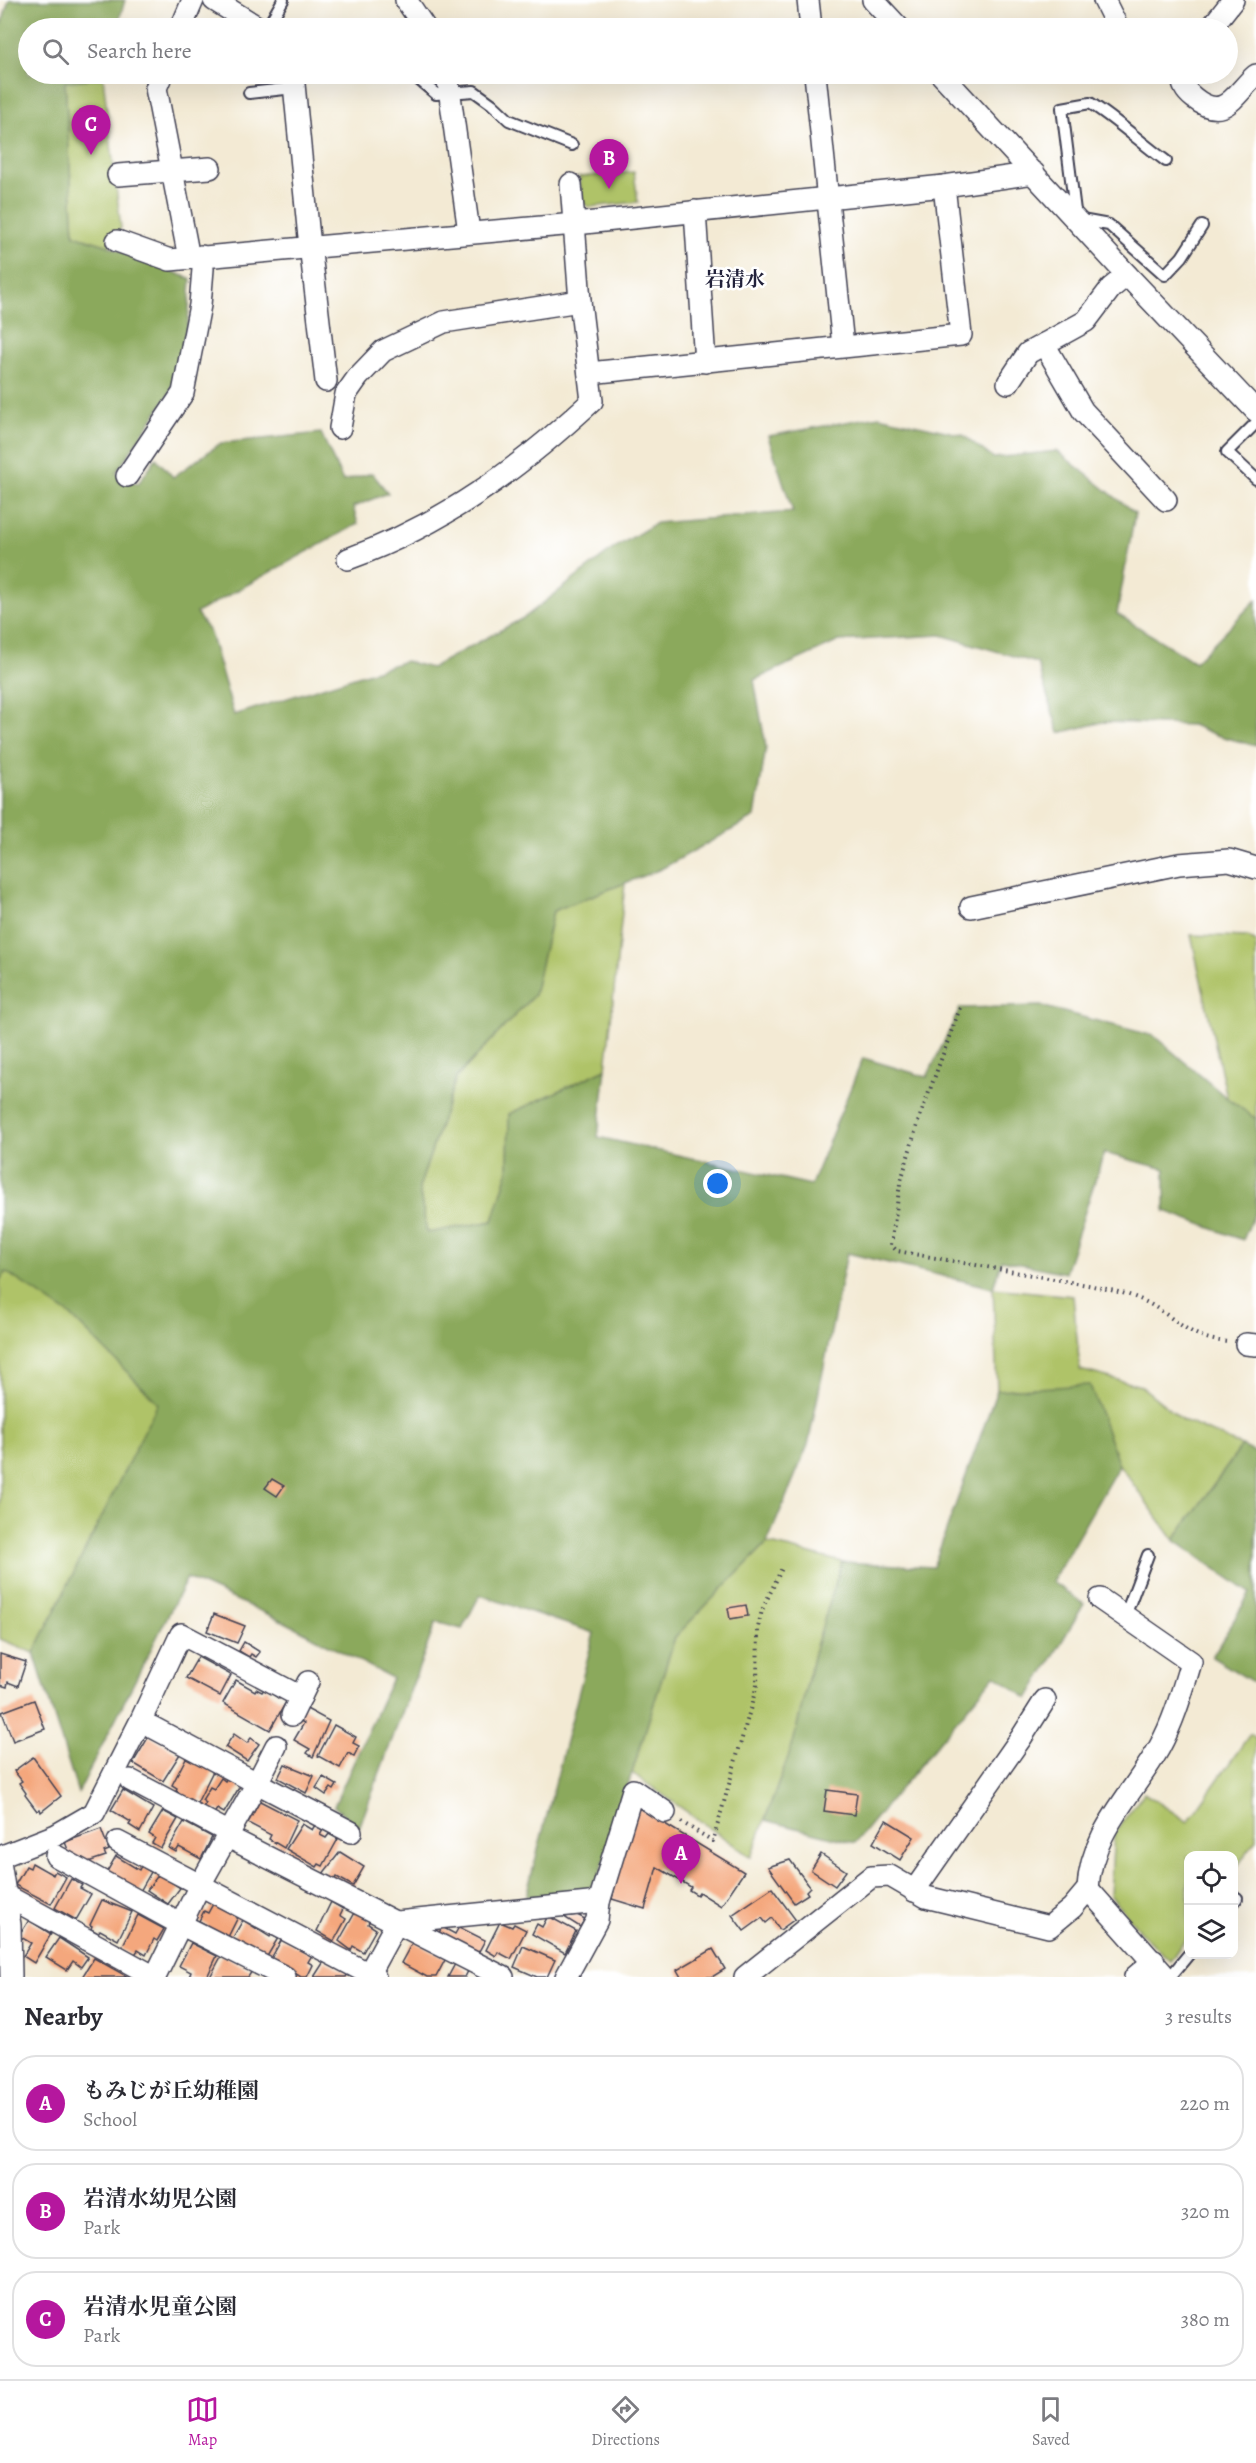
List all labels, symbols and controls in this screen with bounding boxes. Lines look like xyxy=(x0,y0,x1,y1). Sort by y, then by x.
search box xyxy=(18,18,1238,84)
icon: search xyxy=(39,35,72,68)
text: Search here xyxy=(87,36,192,66)
pin: C xyxy=(72,106,110,155)
pin: B xyxy=(590,140,628,189)
district label: 岩清水 xyxy=(705,266,765,293)
your location xyxy=(703,1169,732,1198)
pin: A xyxy=(662,1834,700,1884)
map controls xyxy=(1184,1851,1238,1959)
button: locate xyxy=(1184,1851,1238,1905)
button: layers xyxy=(1184,1905,1238,1959)
text: Nearby xyxy=(24,1999,103,2034)
text: 3 results xyxy=(1165,2003,1232,2030)
text: もみじが丘幼稚園 xyxy=(83,2076,259,2106)
text: A xyxy=(39,2090,52,2117)
text: 220 m xyxy=(1180,2090,1230,2117)
text: School xyxy=(83,2106,137,2133)
text: 岩清水幼児公園 xyxy=(83,2184,237,2214)
text: B xyxy=(39,2198,52,2225)
text: 320 m xyxy=(1181,2198,1230,2225)
text: Park xyxy=(83,2214,121,2241)
text: 岩清水児童公園 xyxy=(83,2292,237,2322)
text: C xyxy=(39,2306,52,2333)
text: 380 m xyxy=(1181,2306,1230,2333)
text: Park xyxy=(83,2322,121,2349)
tab: Map xyxy=(186,2393,219,2451)
tab: Directions xyxy=(591,2393,660,2451)
tab: Saved xyxy=(1032,2393,1070,2451)

